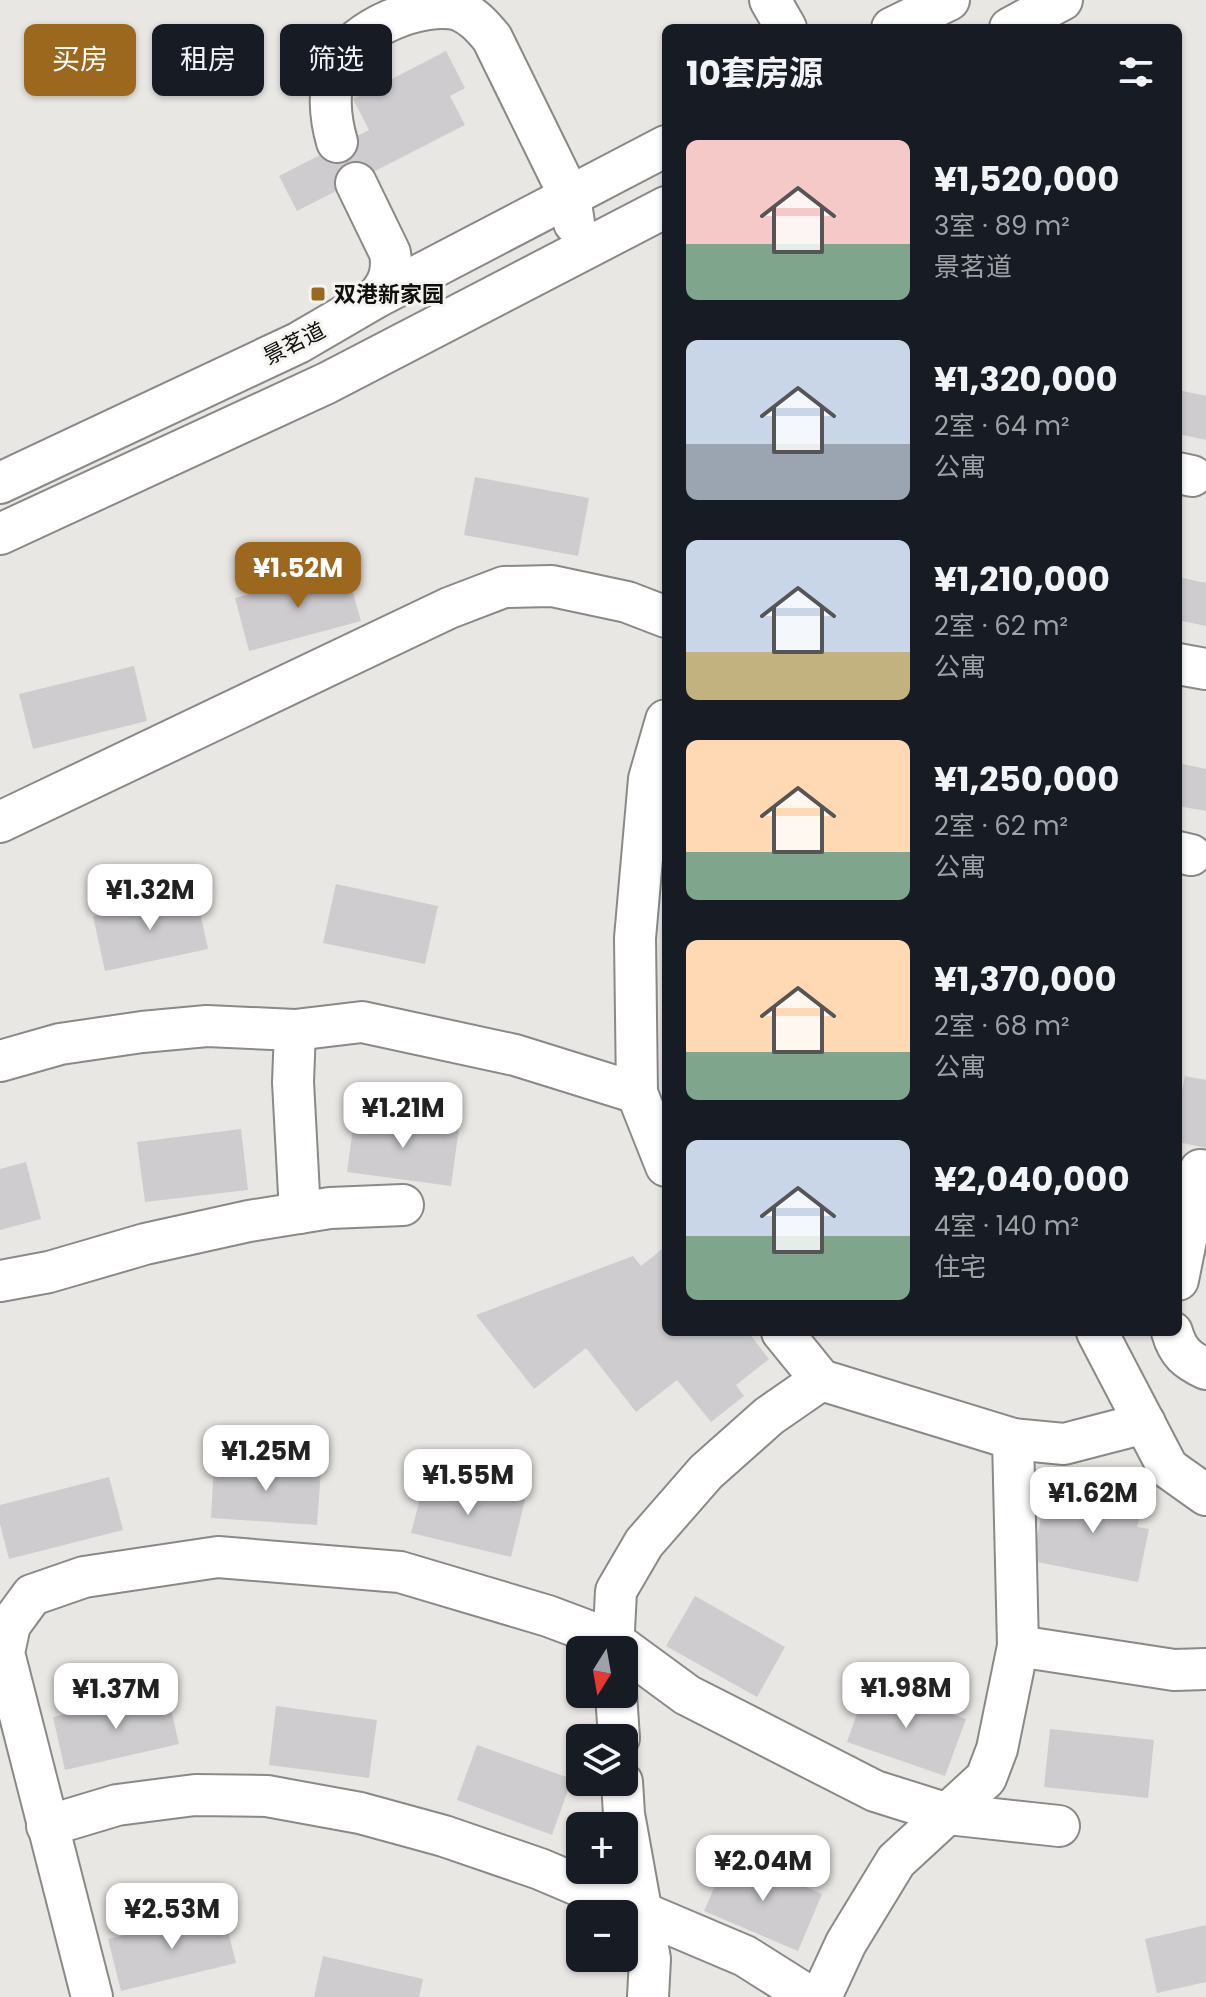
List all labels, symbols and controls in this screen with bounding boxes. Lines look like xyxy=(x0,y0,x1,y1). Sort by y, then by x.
chip: 买房 xyxy=(24,24,136,96)
chip: 租房 xyxy=(152,24,264,96)
chip: 筛选 xyxy=(280,24,392,96)
text: 10套房源 xyxy=(686,49,823,97)
icon: filters xyxy=(1114,50,1158,94)
text: ¥1,520,000 xyxy=(934,155,1119,203)
icon: home xyxy=(750,172,846,268)
text: 3室 · 89 m² xyxy=(934,208,1070,244)
text: 景茗道 xyxy=(934,249,1012,285)
place label: 双港新家园 xyxy=(334,279,444,310)
marker: 双港新家园 xyxy=(309,285,327,303)
street label: 景茗道 xyxy=(258,315,331,372)
text: ¥1,320,000 xyxy=(934,355,1118,403)
icon: home xyxy=(750,372,846,468)
text: 2室 · 64 m² xyxy=(934,408,1070,444)
text: 公寓 xyxy=(934,449,986,485)
pin: ¥1.52M xyxy=(233,542,363,610)
text: ¥1.52M xyxy=(253,550,343,586)
text: ¥1,210,000 xyxy=(934,555,1110,603)
icon: home xyxy=(750,572,846,668)
text: 2室 · 62 m² xyxy=(934,608,1068,644)
text: 公寓 xyxy=(934,649,986,685)
text: ¥1,250,000 xyxy=(934,755,1119,803)
icon: home xyxy=(750,772,846,868)
text: 2室 · 62 m² xyxy=(934,808,1068,844)
text: 公寓 xyxy=(934,849,986,885)
pin: ¥1.32M xyxy=(85,864,215,932)
text: ¥1.32M xyxy=(106,872,195,908)
text: ¥1,370,000 xyxy=(934,955,1117,1003)
icon: home xyxy=(750,972,846,1068)
text: 2室 · 68 m² xyxy=(934,1008,1070,1044)
text: 公寓 xyxy=(934,1049,986,1085)
pin: ¥1.21M xyxy=(338,1082,468,1150)
text: ¥1.21M xyxy=(361,1090,445,1126)
text: ¥2,040,000 xyxy=(934,1155,1130,1203)
icon: home xyxy=(750,1172,846,1268)
text: 4室 · 140 m² xyxy=(934,1208,1079,1244)
text: 住宅 xyxy=(934,1249,986,1285)
pin: ¥1.25M xyxy=(201,1425,331,1493)
text: ¥1.25M xyxy=(221,1433,311,1469)
pin: ¥1.55M xyxy=(403,1449,533,1517)
text: ¥1.55M xyxy=(422,1457,514,1493)
pin: ¥1.62M xyxy=(1028,1467,1158,1535)
text: ¥1.62M xyxy=(1048,1475,1138,1511)
north arrow xyxy=(566,1636,638,1708)
map controls xyxy=(566,1636,638,1972)
pin: ¥1.98M xyxy=(841,1662,971,1730)
pin: ¥1.37M xyxy=(51,1663,181,1731)
text: ¥1.98M xyxy=(860,1670,952,1706)
text: ¥1.37M xyxy=(72,1671,160,1707)
button: layers xyxy=(566,1724,638,1796)
button: + xyxy=(566,1812,638,1884)
pin: ¥2.04M xyxy=(698,1835,828,1903)
text: ¥2.04M xyxy=(714,1843,812,1879)
pin: ¥2.53M xyxy=(107,1883,237,1951)
text: ¥2.53M xyxy=(124,1891,220,1927)
button: − xyxy=(566,1900,638,1972)

